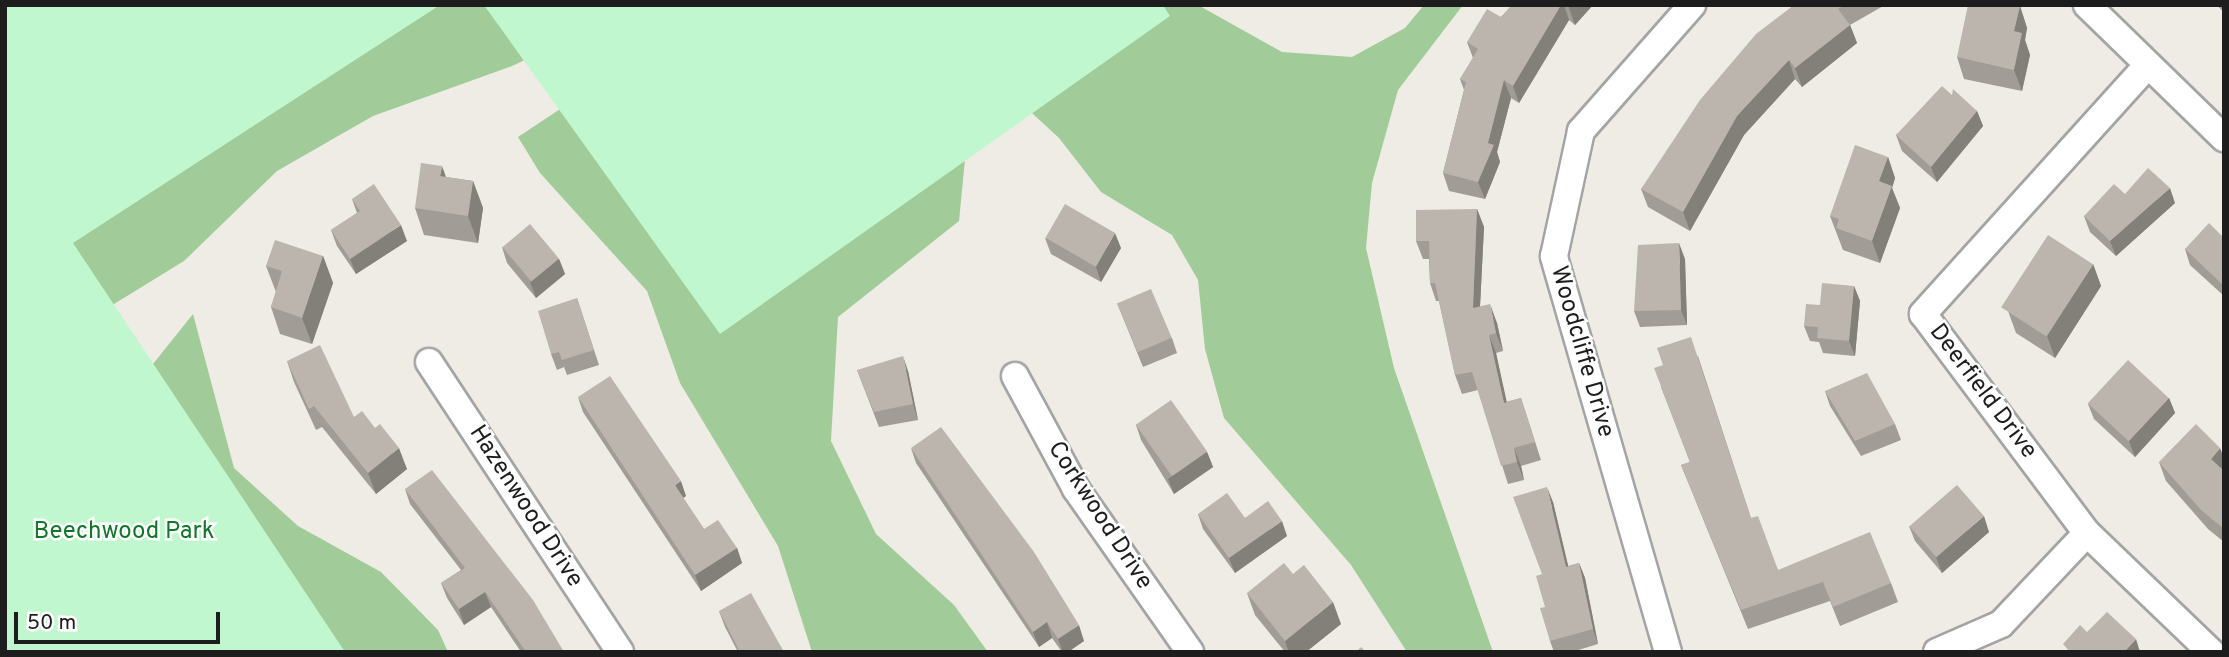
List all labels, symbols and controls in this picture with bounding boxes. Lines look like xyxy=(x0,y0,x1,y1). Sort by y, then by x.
street label: Woodcliffe Drive xyxy=(1543,263,1619,441)
street label: Deerfield Drive xyxy=(1922,319,2042,465)
street label: Hazenwood Drive xyxy=(462,421,588,593)
street label: Corkwood Drive xyxy=(1040,436,1158,596)
park label: Beechwood Park xyxy=(33,519,215,547)
scale bar xyxy=(18,598,224,642)
text: 50 m xyxy=(27,610,76,637)

